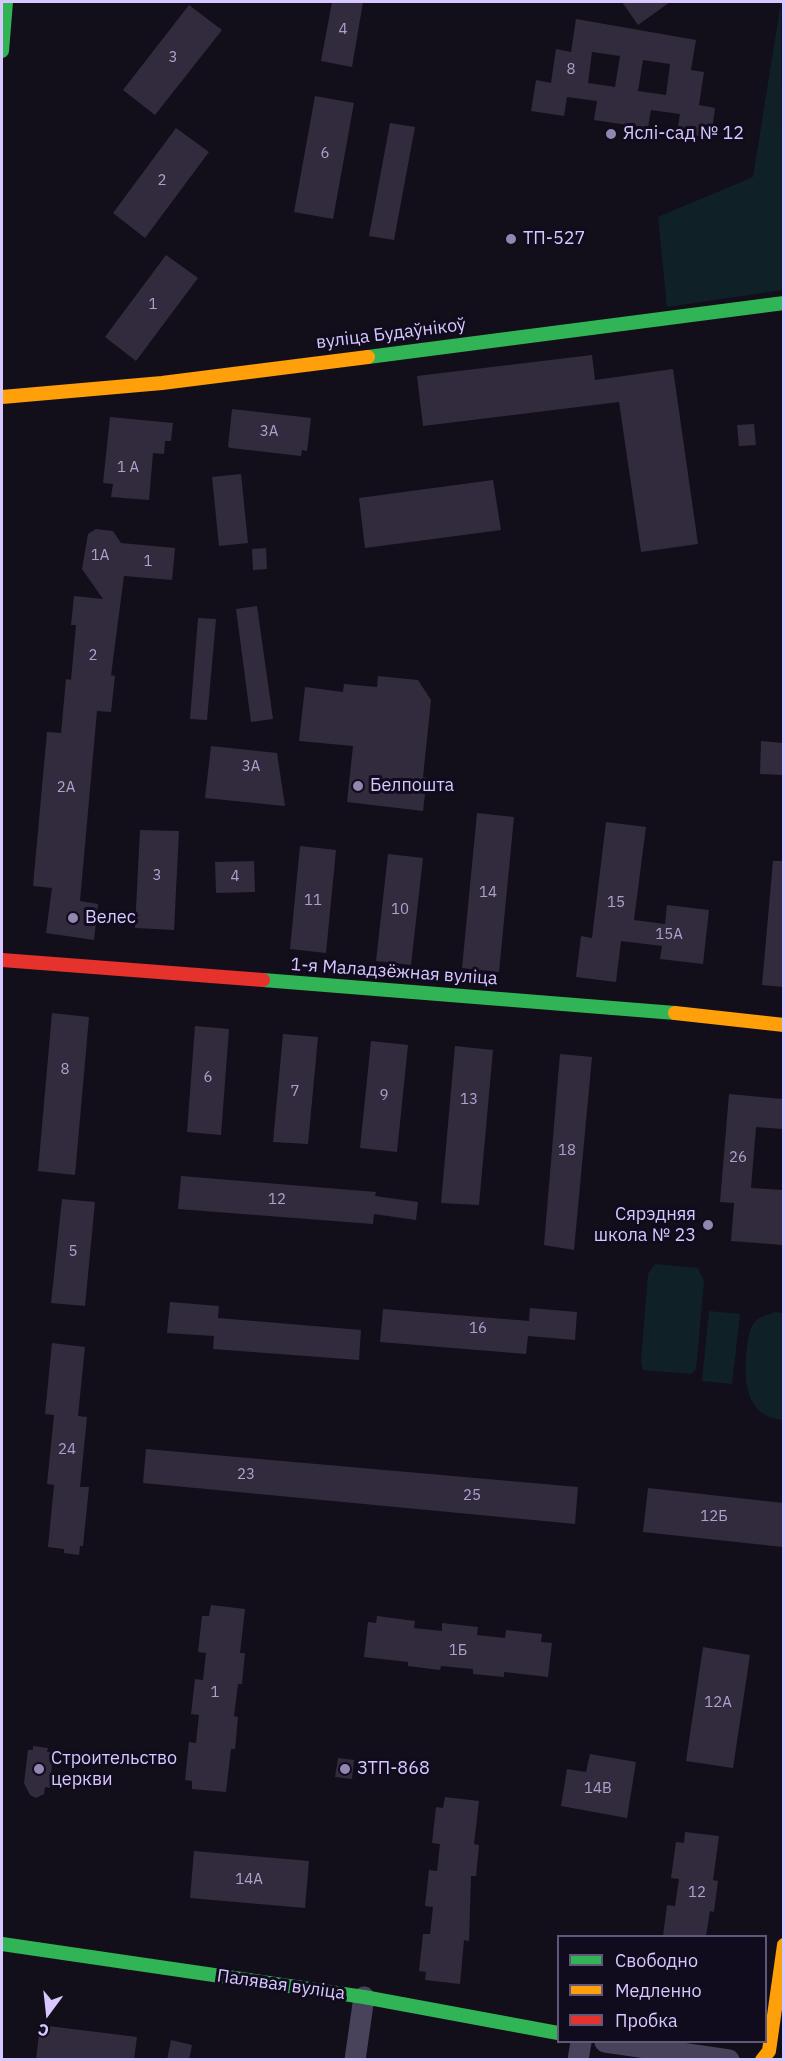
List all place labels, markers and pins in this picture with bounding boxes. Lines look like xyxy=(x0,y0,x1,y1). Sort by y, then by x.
place label: Яслі-сад № 12 xyxy=(623,123,744,145)
marker: Яслі-сад № 12 xyxy=(604,127,618,141)
place label: ТП-527 xyxy=(523,228,585,250)
marker: ТП-527 xyxy=(504,232,518,246)
place label: Белпошта xyxy=(370,775,454,797)
marker: Белпошта xyxy=(351,779,365,793)
place label: Велес xyxy=(85,907,136,929)
marker: Велес xyxy=(66,911,80,925)
place label: Сярэдняя школа № 23 xyxy=(594,1204,696,1246)
marker: Сярэдняя школа № 23 xyxy=(701,1218,715,1232)
place label: Строительство церкви xyxy=(51,1748,177,1790)
place label: ЗТП-868 xyxy=(357,1758,430,1780)
marker: Строительство церкви xyxy=(32,1762,46,1776)
marker: ЗТП-868 xyxy=(338,1762,352,1776)

